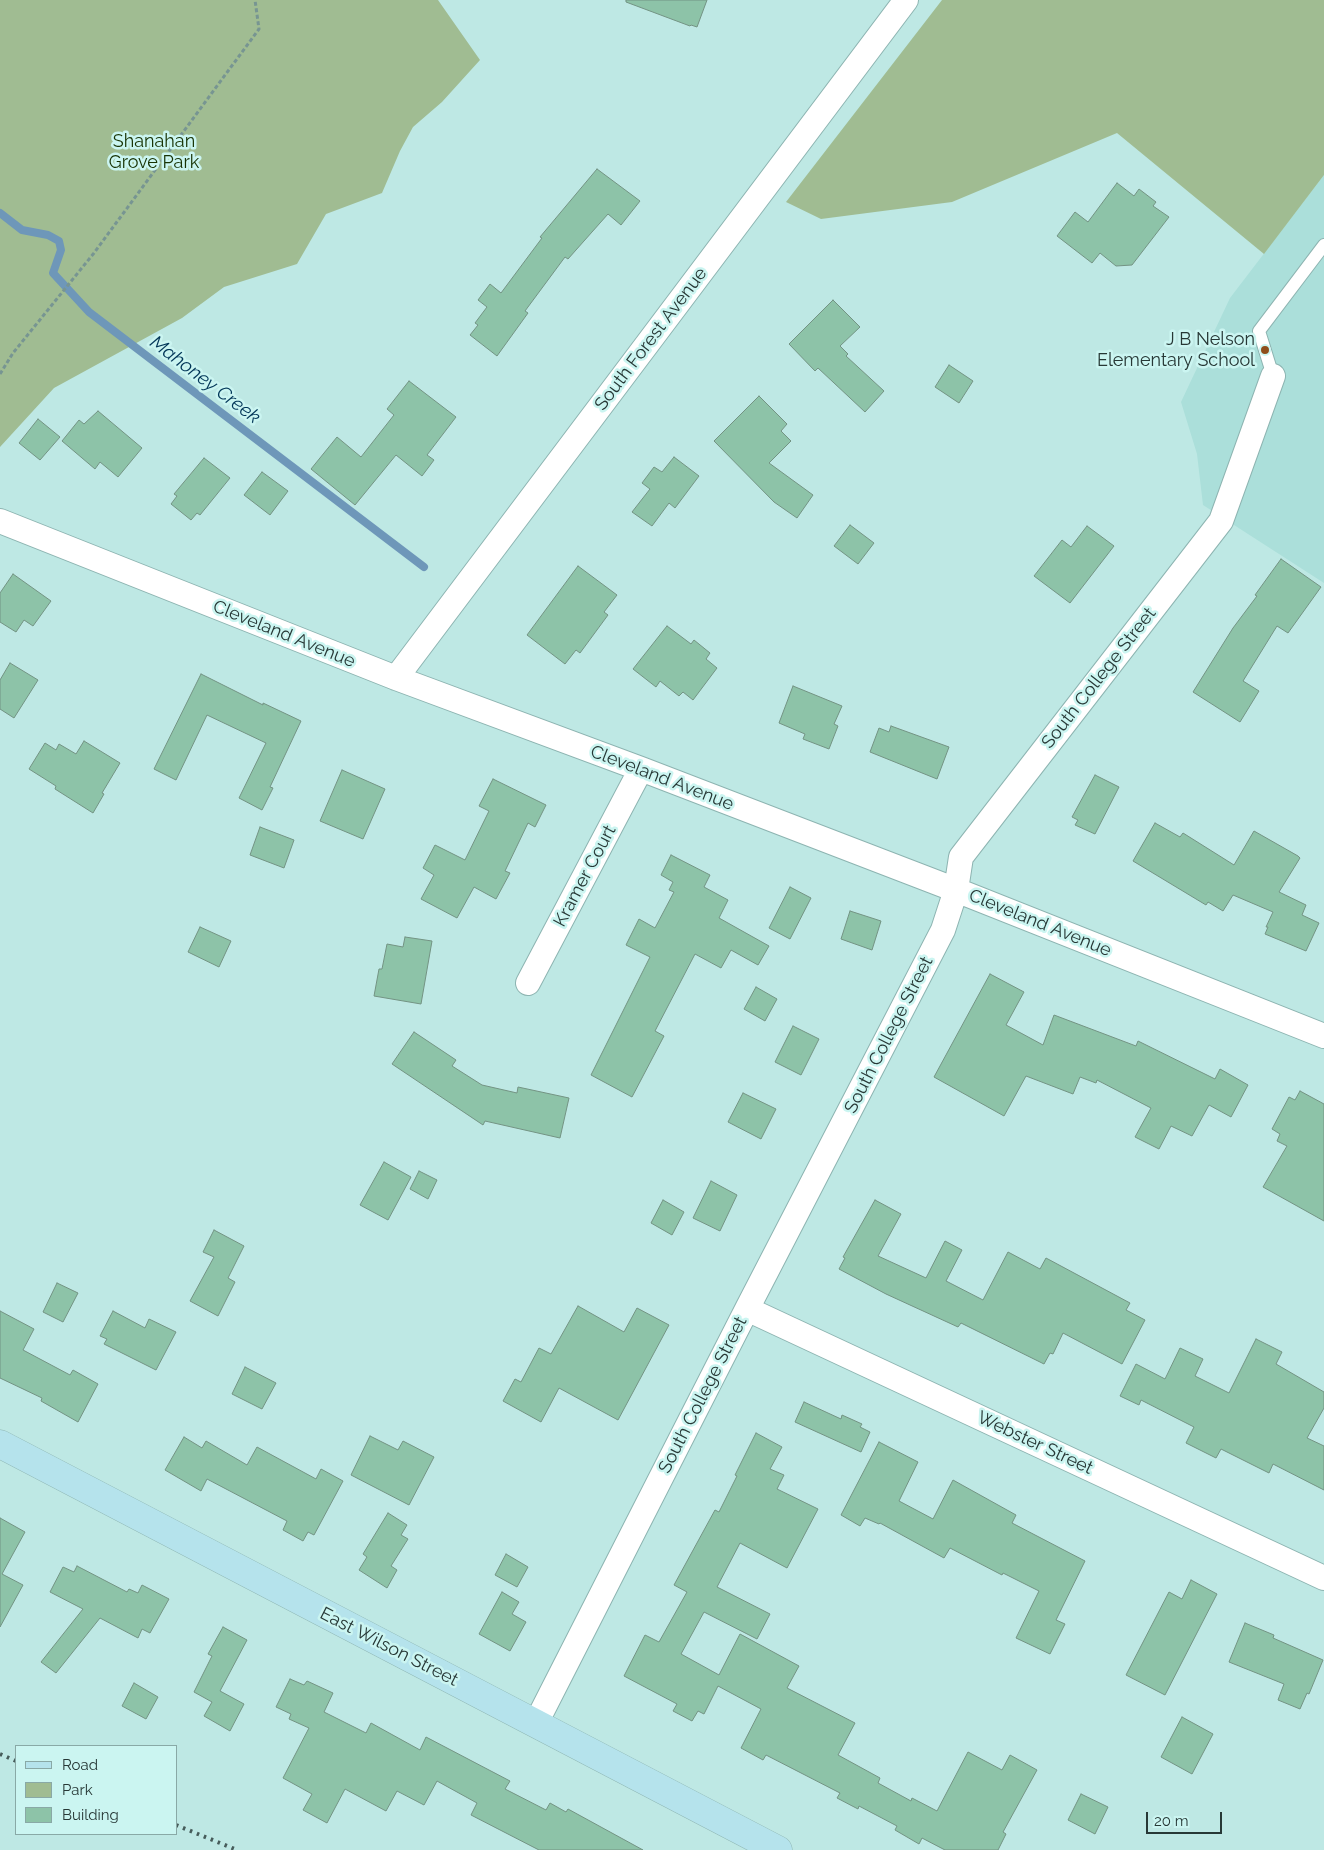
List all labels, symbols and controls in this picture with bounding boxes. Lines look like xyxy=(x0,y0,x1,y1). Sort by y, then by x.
park label: Shanahan Grove Park xyxy=(109,131,199,173)
street label: South Forest Avenue xyxy=(590,263,712,415)
place label: J B Nelson Elementary School xyxy=(1097,329,1255,372)
water label: Mahoney Creek xyxy=(145,331,265,429)
marker: J B Nelson Elementary School xyxy=(1259,344,1271,356)
street label: Cleveland Avenue xyxy=(210,596,358,672)
street label: South College Street xyxy=(1037,603,1161,753)
street label: Cleveland Avenue xyxy=(587,741,737,815)
street label: Kramer Court xyxy=(549,822,621,930)
street label: Cleveland Avenue xyxy=(966,885,1114,961)
street label: South College Street xyxy=(840,953,938,1117)
street label: South College Street xyxy=(654,1313,752,1477)
street label: Webster Street xyxy=(974,1407,1096,1479)
street label: East Wilson Street xyxy=(316,1603,462,1691)
legend xyxy=(15,1745,178,1835)
text: Road xyxy=(62,1756,98,1774)
text: Park xyxy=(62,1781,93,1799)
scale bar xyxy=(1149,1802,1225,1834)
text: Building xyxy=(62,1806,119,1824)
text: 20 m xyxy=(1154,1812,1189,1830)

